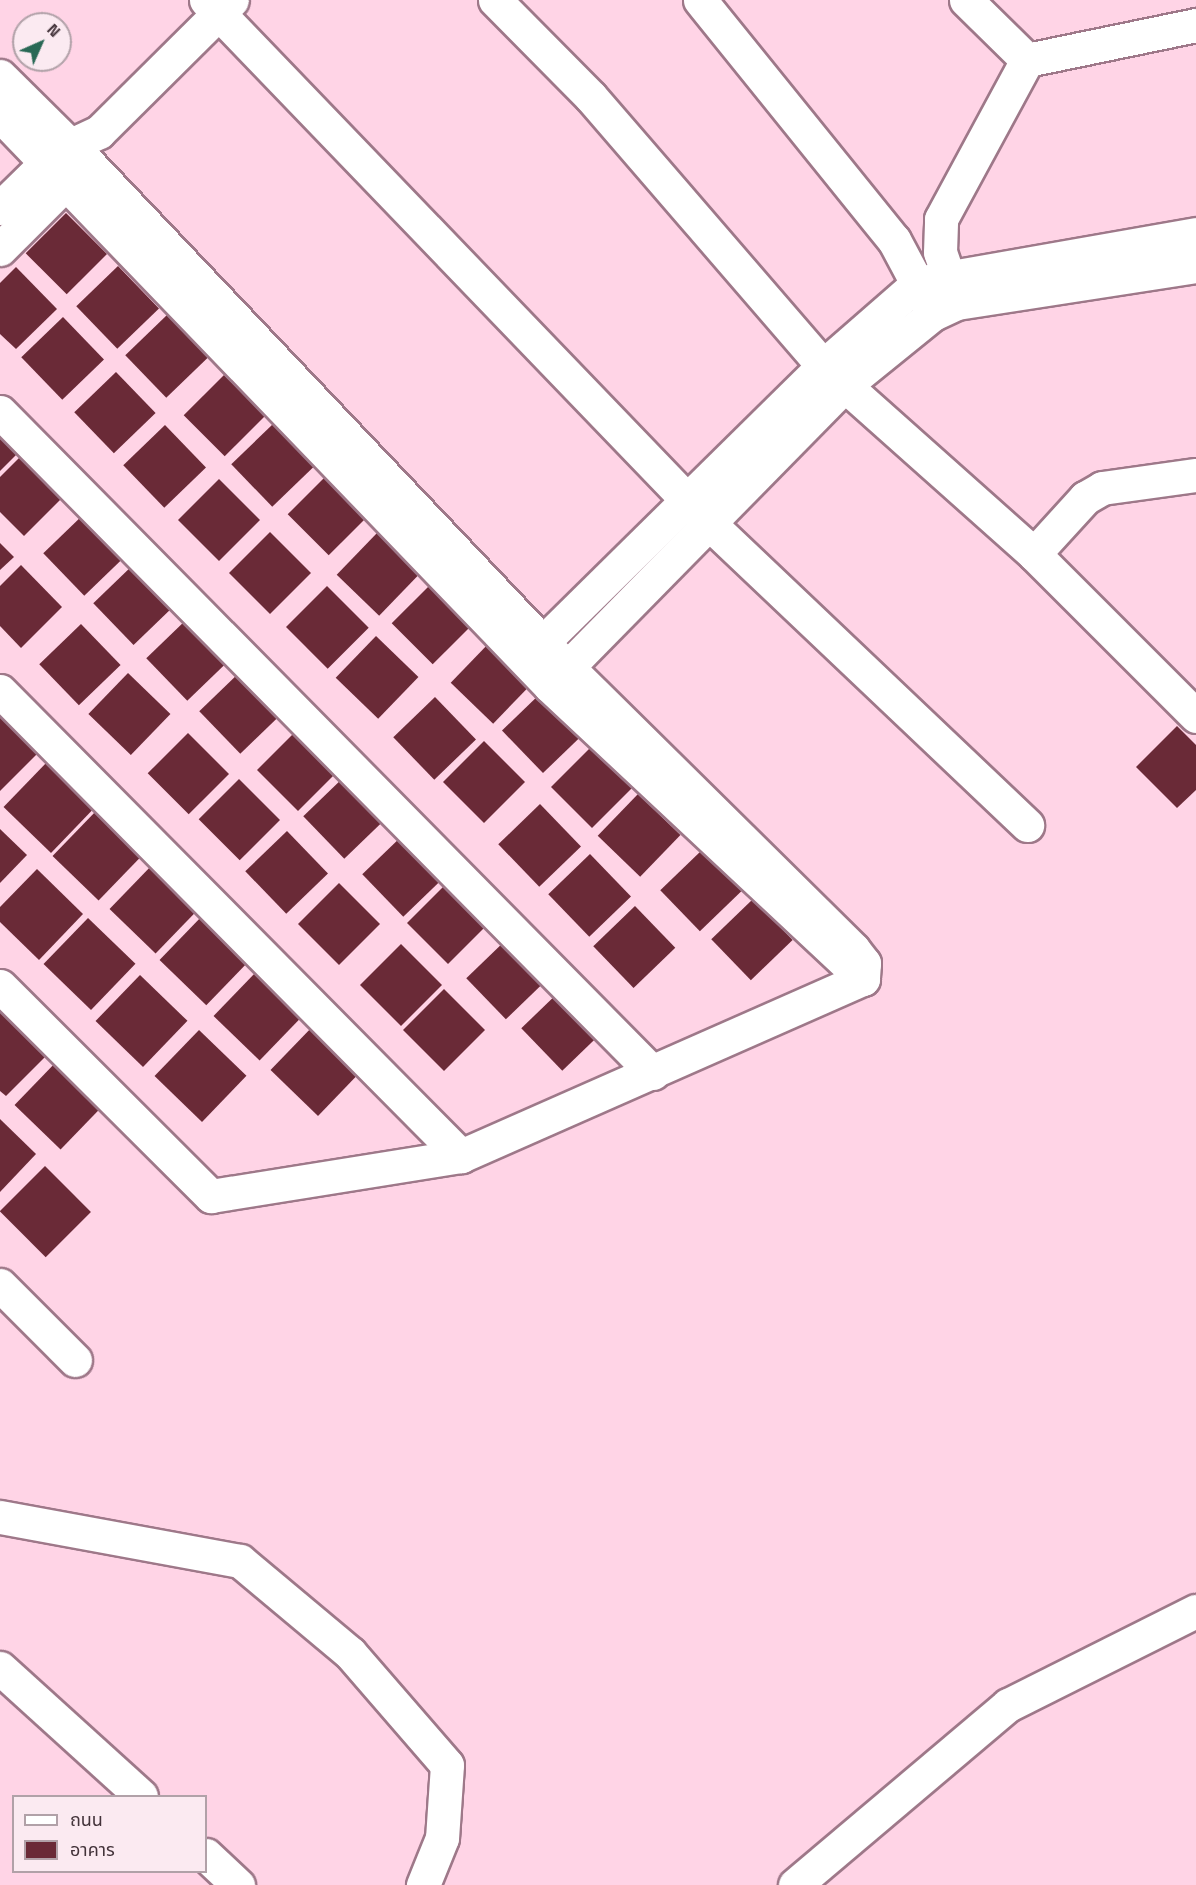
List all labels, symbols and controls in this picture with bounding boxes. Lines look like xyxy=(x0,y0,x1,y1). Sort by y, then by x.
north arrow xyxy=(12,12,72,72)
text: N xyxy=(42,19,65,42)
legend xyxy=(12,1795,207,1873)
text: ถนน xyxy=(70,1808,103,1831)
text: อาคาร xyxy=(70,1838,115,1861)

